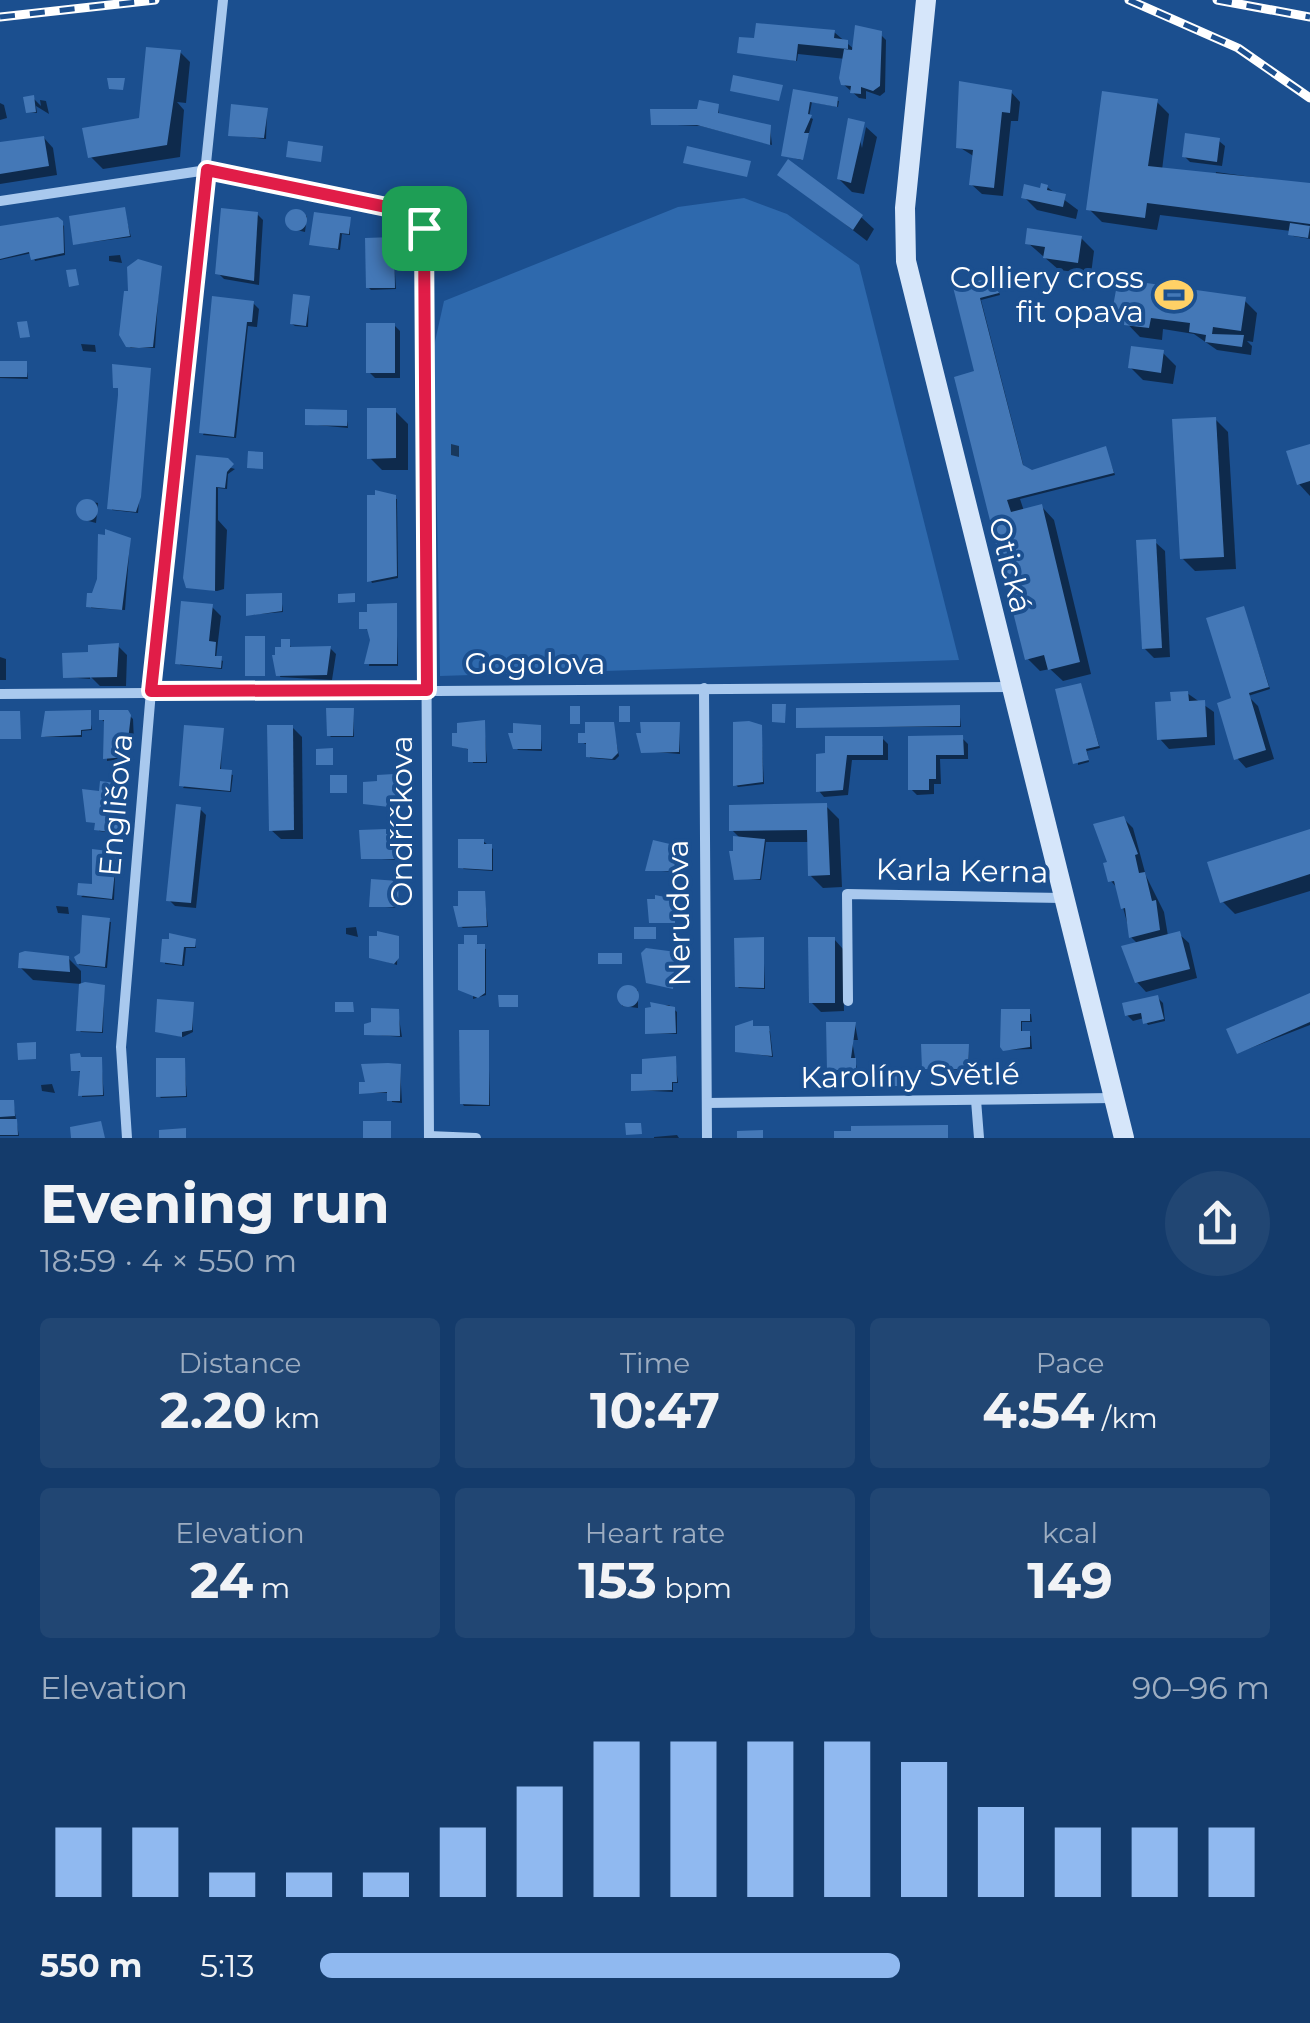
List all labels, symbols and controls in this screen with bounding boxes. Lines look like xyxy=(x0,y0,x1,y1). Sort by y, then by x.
pin xyxy=(382,186,467,271)
icon: arrive xyxy=(397,201,452,256)
place label: Colliery cross fit opava xyxy=(950,259,1144,330)
sports icon: Colliery cross fit opava xyxy=(1153,274,1195,316)
street label: Otická xyxy=(981,513,1040,617)
street label: Gogolova xyxy=(464,645,606,682)
street label: Englišova xyxy=(91,732,140,878)
street label: Ondříčkova xyxy=(383,735,420,907)
street label: Nerudova xyxy=(659,839,698,987)
street label: Karla Kerna xyxy=(875,850,1049,891)
street label: Karolíny Světlé xyxy=(800,1055,1020,1096)
text: Evening run xyxy=(40,1170,390,1237)
button: share xyxy=(1165,1171,1270,1276)
text: 18:59 · 4 × 550 m xyxy=(40,1241,297,1280)
text: Distance xyxy=(178,1346,302,1380)
text: Time xyxy=(620,1346,690,1380)
text: Pace xyxy=(1036,1346,1104,1380)
text: 2.20 xyxy=(160,1380,267,1441)
text: 10:47 xyxy=(590,1380,720,1441)
text: 4:54 xyxy=(982,1380,1095,1441)
text: km xyxy=(267,1401,320,1435)
text: /km xyxy=(1095,1401,1158,1435)
text: Elevation xyxy=(175,1516,305,1550)
text: Heart rate xyxy=(585,1516,725,1550)
text: kcal xyxy=(1042,1516,1098,1550)
text: 24 xyxy=(190,1550,253,1611)
text: 153 xyxy=(578,1550,657,1611)
text: 149 xyxy=(1027,1550,1113,1611)
text: m xyxy=(253,1571,290,1605)
text: bpm xyxy=(657,1571,732,1605)
text: Elevation xyxy=(40,1668,188,1707)
text: 90–96 m xyxy=(1132,1668,1270,1707)
text: 550 m xyxy=(40,1946,142,1985)
text: 5:13 xyxy=(200,1946,255,1985)

